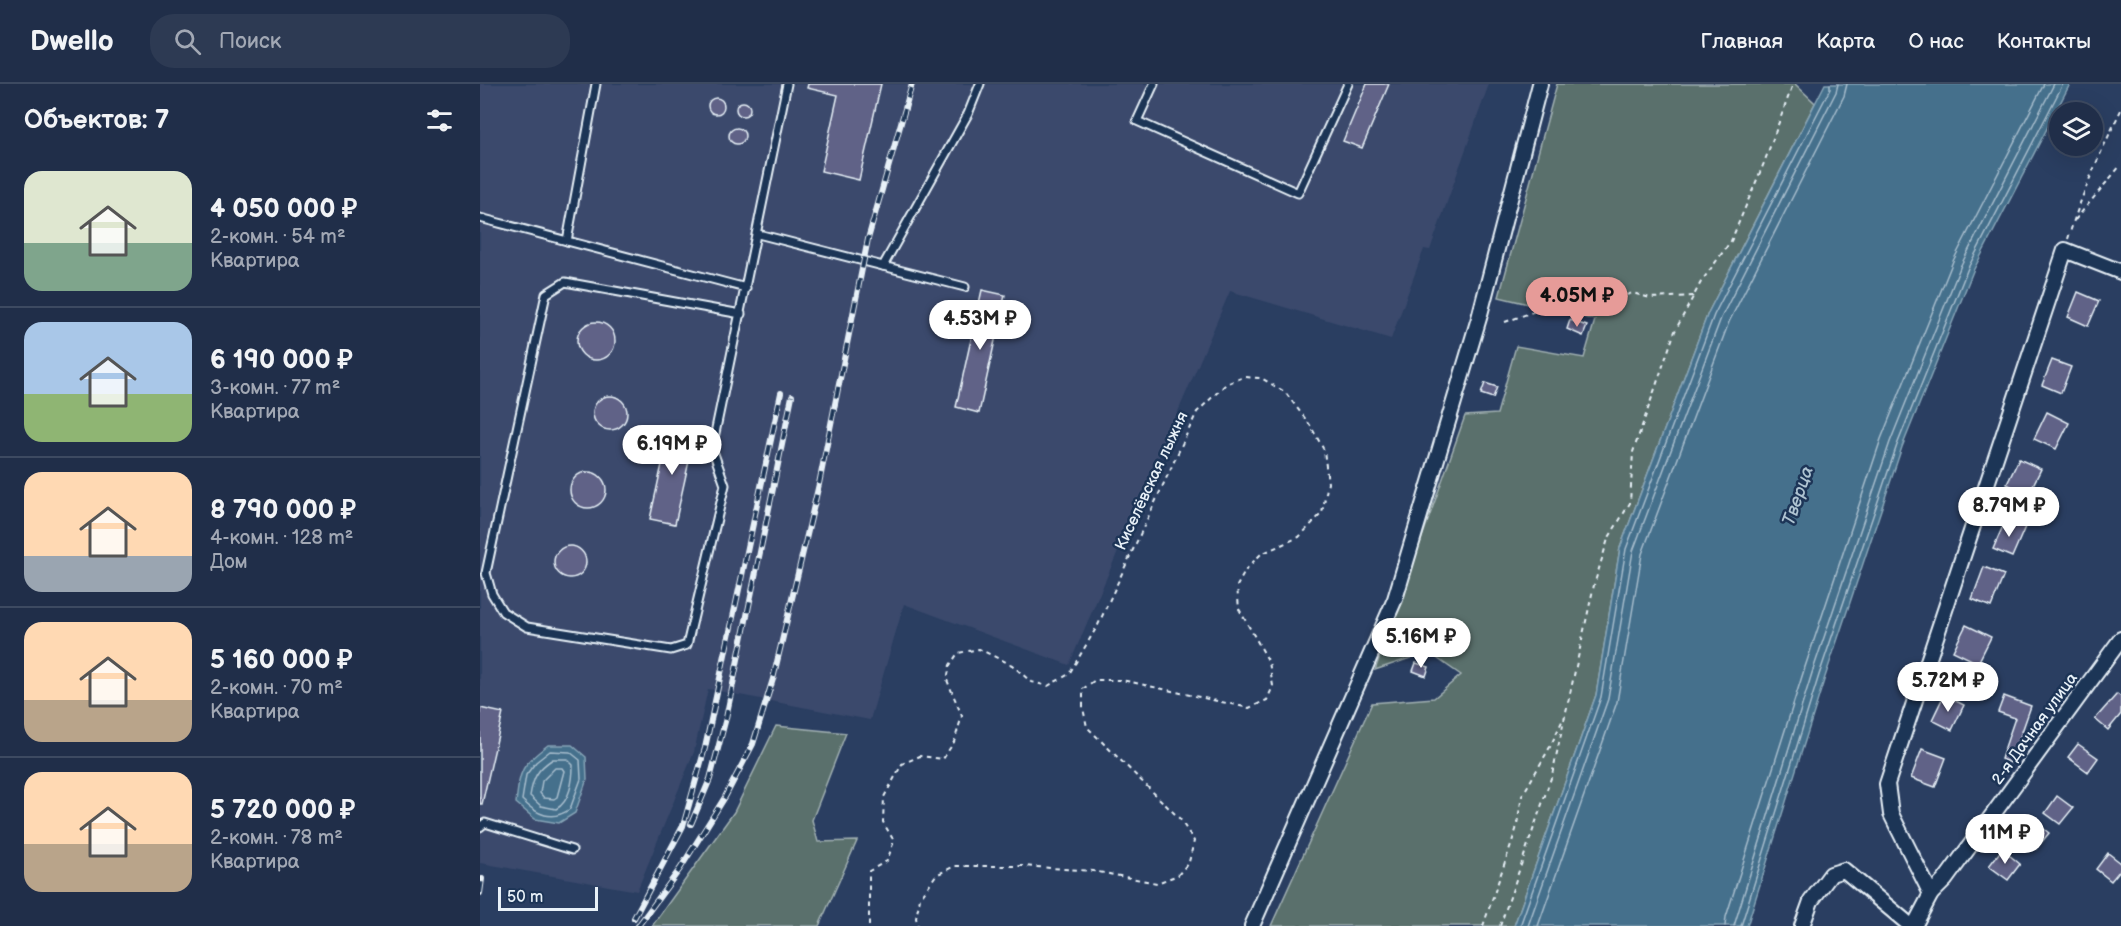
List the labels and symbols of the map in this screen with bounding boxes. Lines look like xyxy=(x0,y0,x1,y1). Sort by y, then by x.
pin: 4.05M ₽ xyxy=(1522,277,1632,328)
pin: 4.53M ₽ xyxy=(925,300,1035,351)
street label: Киселёвская лыжня xyxy=(1112,409,1192,553)
pin: 6.19M ₽ xyxy=(617,425,727,476)
water label: Тверца xyxy=(1778,464,1818,528)
pin: 8.79M ₽ xyxy=(1954,487,2064,538)
pin: 5.16M ₽ xyxy=(1366,618,1476,669)
pin: 5.72M ₽ xyxy=(1893,662,2003,713)
street label: 2-я Дачная улица xyxy=(1988,669,2082,789)
pin: 11M ₽ xyxy=(1963,814,2047,865)
scale bar xyxy=(498,884,598,912)

